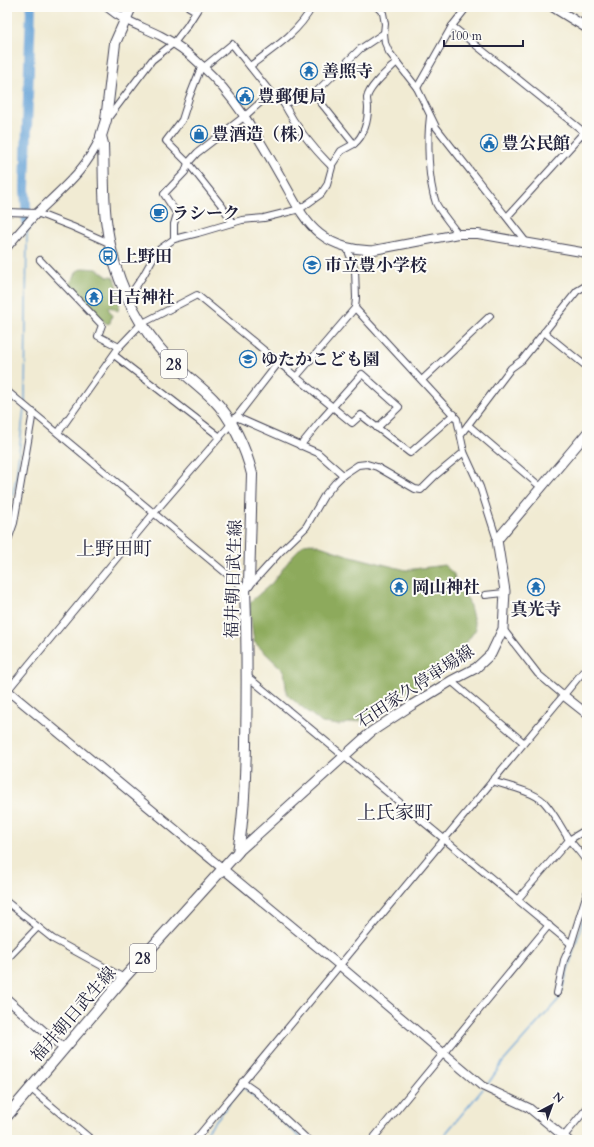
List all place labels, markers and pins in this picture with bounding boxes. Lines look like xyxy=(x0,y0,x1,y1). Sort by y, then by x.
place label: 善照寺 xyxy=(322,60,373,83)
temple icon: 善照寺 xyxy=(299,61,319,81)
place label: 豊郵便局 xyxy=(258,85,326,108)
public building icon: 豊郵便局 xyxy=(235,86,255,106)
place label: 豊酒造（株） xyxy=(212,123,314,146)
shop icon: 豊酒造（株） xyxy=(189,124,209,144)
place label: 豊公民館 xyxy=(502,132,570,155)
public building icon: 豊公民館 xyxy=(479,133,499,153)
place label: ラシーク xyxy=(172,202,240,225)
cafe icon: ラシーク xyxy=(149,203,169,223)
place label: 上野田 xyxy=(121,245,172,268)
bus stop icon: 上野田 xyxy=(98,246,118,266)
place label: 市立豊小学校 xyxy=(325,254,427,277)
school or university icon: 市立豊小学校 xyxy=(302,255,322,275)
place label: 日吉神社 xyxy=(107,286,175,309)
temple icon: 日吉神社 xyxy=(84,287,104,307)
place label: ゆたかこども園 xyxy=(261,348,380,371)
school or university icon: ゆたかこども園 xyxy=(238,349,258,369)
place label: 岡山神社 xyxy=(412,576,480,599)
temple icon: 岡山神社 xyxy=(389,577,409,597)
temple icon: 真光寺 xyxy=(526,577,546,597)
place label: 真光寺 xyxy=(511,598,562,621)

